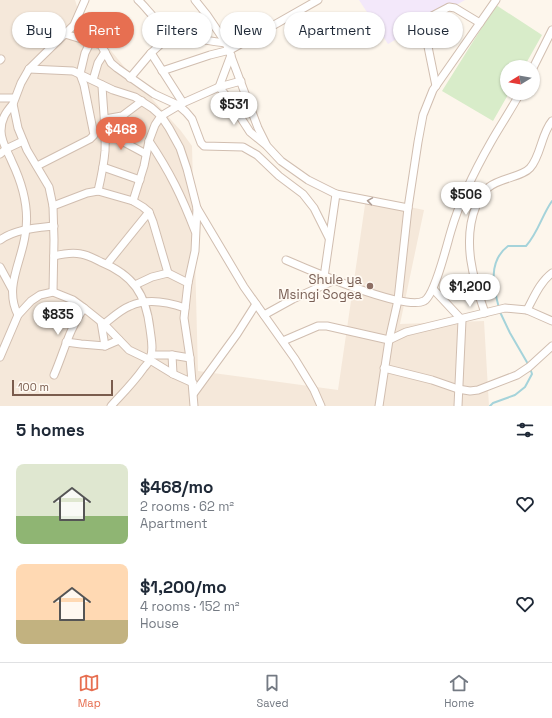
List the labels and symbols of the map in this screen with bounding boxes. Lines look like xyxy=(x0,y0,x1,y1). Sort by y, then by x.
north arrow xyxy=(500,60,540,100)
pin: $531 xyxy=(210,92,258,126)
pin: $468 xyxy=(97,117,145,151)
pin: $506 xyxy=(442,182,490,216)
one-way arrow xyxy=(366,197,373,205)
place label: Shule ya Msingi Sogea xyxy=(278,271,363,303)
pin: $1,200 xyxy=(437,274,503,308)
marker: Shule ya Msingi Sogea xyxy=(365,281,375,291)
pin: $835 xyxy=(34,302,82,336)
scale bar xyxy=(12,378,113,397)

